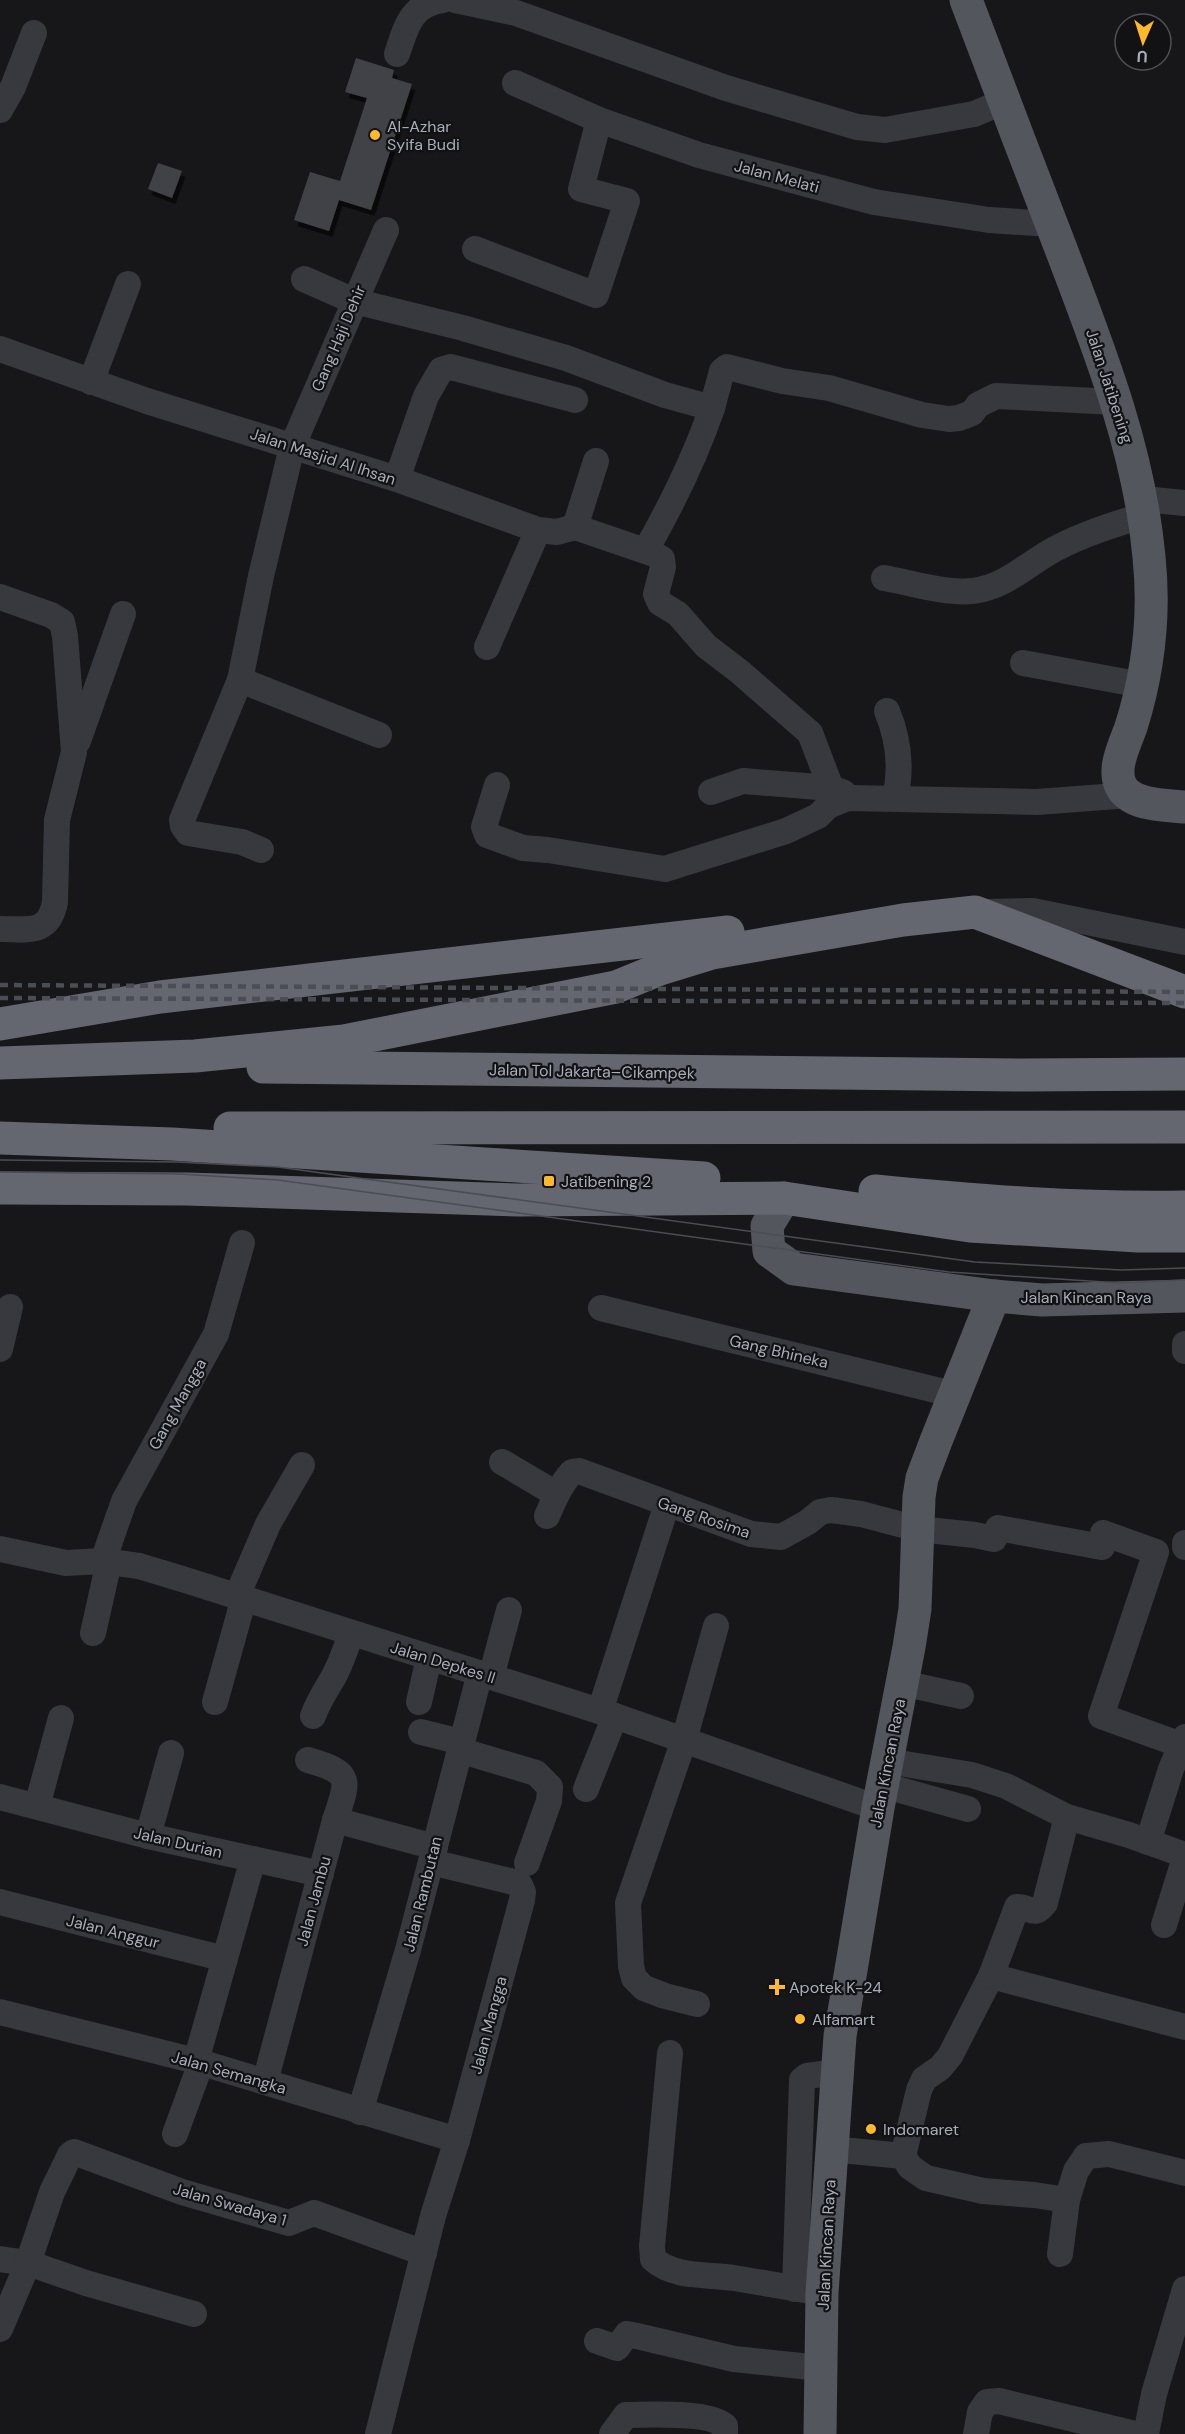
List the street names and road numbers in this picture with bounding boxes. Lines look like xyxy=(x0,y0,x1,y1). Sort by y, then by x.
street label: Jalan Melati xyxy=(732,155,822,198)
street label: Gang Haji Dehir xyxy=(307,282,370,395)
street label: Jalan Jatibening xyxy=(1081,326,1138,446)
street label: Jalan Masjid Al Ihsan xyxy=(247,423,398,490)
street label: Jalan Tol Jakarta–Cikampek xyxy=(489,1059,695,1084)
street label: Jalan Kincan Raya xyxy=(1021,1287,1151,1308)
street label: Gang Bhineka xyxy=(727,1330,830,1373)
street label: Gang Mangga xyxy=(144,1355,211,1454)
street label: Gang Rosima xyxy=(655,1492,753,1543)
street label: Jalan Depkes II xyxy=(388,1637,498,1688)
street label: Jalan Kincan Raya xyxy=(865,1697,910,1829)
street label: Jalan Durian xyxy=(132,1822,224,1863)
street label: Jalan Rambutan xyxy=(398,1834,447,1954)
street label: Jalan Jambu xyxy=(291,1854,336,1949)
street label: Jalan Anggur xyxy=(64,1910,162,1953)
street label: Jalan Mangga xyxy=(465,1974,512,2076)
street label: Jalan Semangka xyxy=(169,2046,289,2099)
street label: Jalan Swadaya 1 xyxy=(171,2178,289,2231)
street label: Jalan Kincan Raya xyxy=(813,2179,840,2311)

